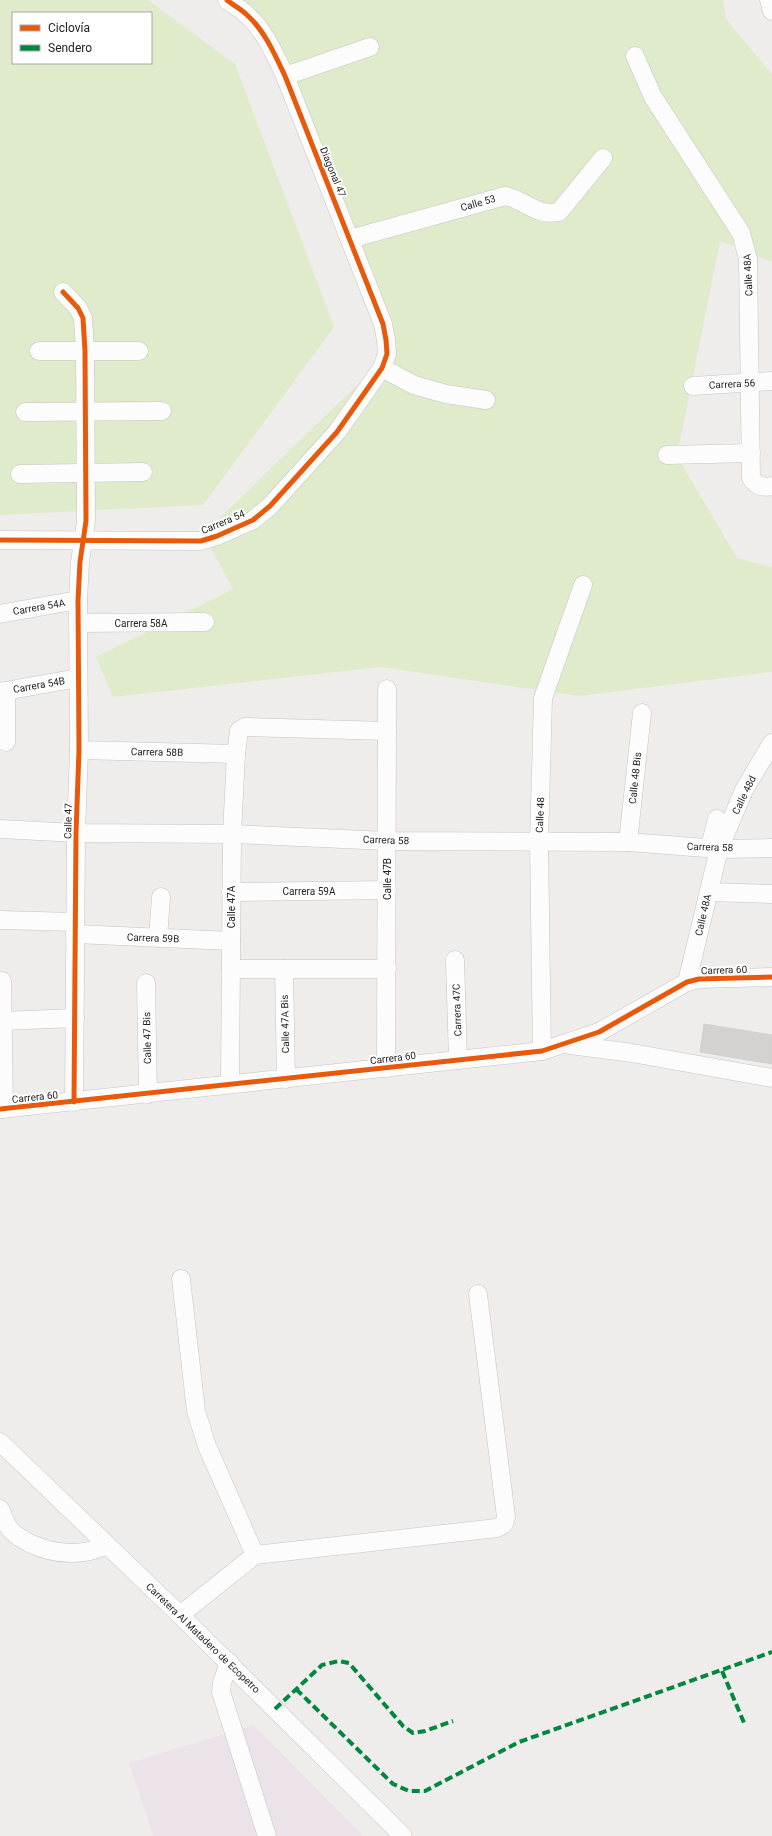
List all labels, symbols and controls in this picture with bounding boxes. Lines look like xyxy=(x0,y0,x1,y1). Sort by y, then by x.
legend xyxy=(12,12,152,64)
text: Ciclovía xyxy=(48,21,90,35)
text: Sendero xyxy=(48,41,92,55)
street label: Diagonal 47 xyxy=(318,145,348,199)
street label: Calle 53 xyxy=(459,193,497,213)
street label: Calle 48A xyxy=(741,253,755,296)
street label: Carrera 56 xyxy=(709,377,756,391)
street label: Carrera 54 xyxy=(200,508,247,536)
street label: Carrera 54A xyxy=(12,597,66,617)
street label: Carrera 58A xyxy=(115,618,168,629)
street label: Carrera 54B xyxy=(12,675,66,695)
street label: Carrera 58B xyxy=(131,746,183,758)
street label: Calle 48 Bis xyxy=(627,751,643,805)
street label: Calle 48d xyxy=(730,774,758,816)
street label: Calle 48 xyxy=(534,797,546,833)
street label: Calle 47 xyxy=(62,803,74,839)
street label: Carrera 58 xyxy=(363,834,410,846)
street label: Carrera 58 xyxy=(687,841,734,853)
street label: Calle 47B xyxy=(382,858,393,900)
street label: Calle 47A xyxy=(226,885,237,928)
street label: Carrera 59A xyxy=(283,886,336,897)
street label: Calle 48A xyxy=(693,893,713,937)
street label: Carrera 59B xyxy=(127,932,179,944)
street label: Carrera 60 xyxy=(701,964,748,976)
street label: Carrera 47C xyxy=(451,983,463,1037)
street label: Calle 47A Bis xyxy=(279,995,291,1053)
street label: Calle 47 Bis xyxy=(141,1012,153,1064)
street label: Carrera 60 xyxy=(369,1050,417,1066)
street label: Carrera 60 xyxy=(11,1089,59,1105)
street label: Carretera Al Matadero de Ecopetro xyxy=(144,1581,262,1695)

